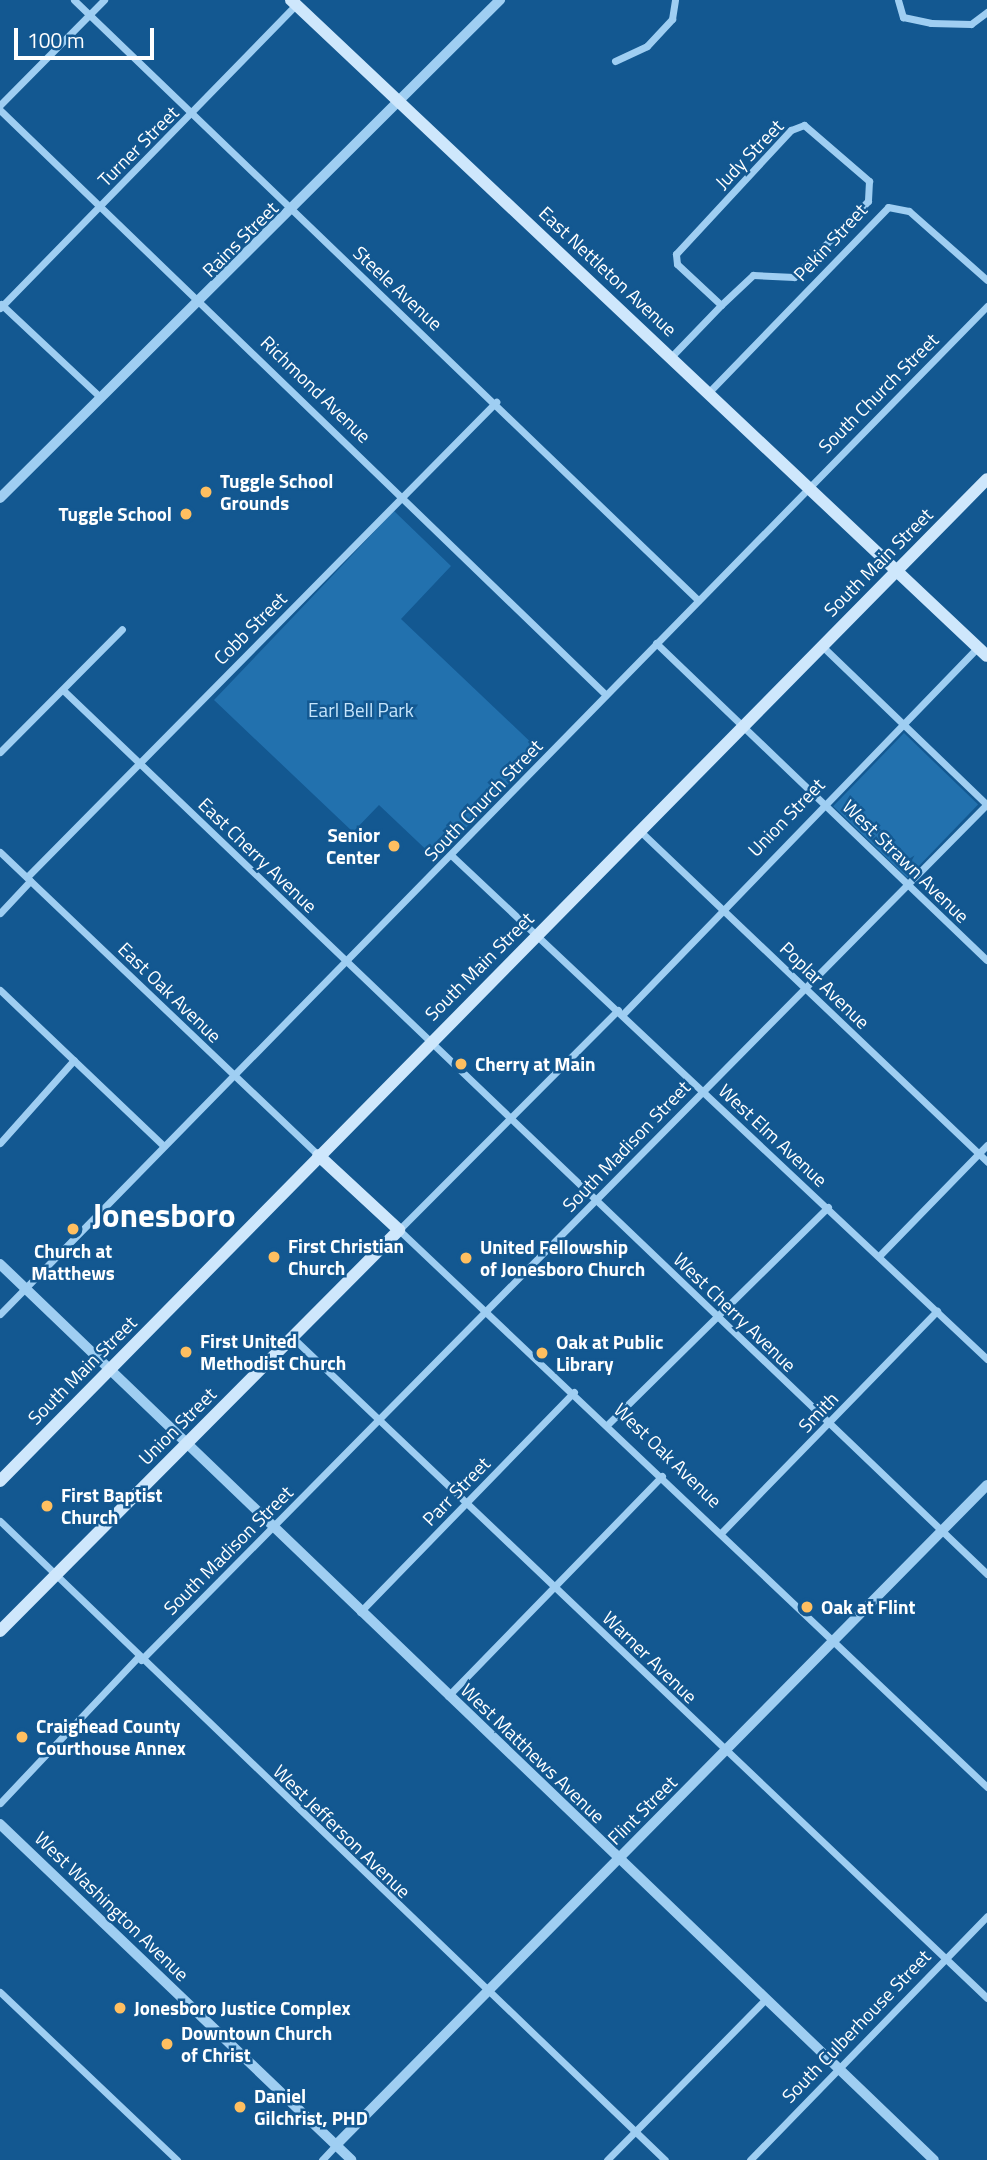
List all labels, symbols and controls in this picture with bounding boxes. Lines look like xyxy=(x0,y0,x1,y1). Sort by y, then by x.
scale bar xyxy=(18,14,158,58)
text: 100 m xyxy=(27,24,84,56)
street label: Turner Street xyxy=(93,101,183,191)
street label: Judy Street xyxy=(710,114,788,194)
street label: Rains Street xyxy=(197,196,283,282)
street label: Pekin Street xyxy=(788,199,872,285)
street label: East Nettleton Avenue xyxy=(534,201,682,341)
street label: Steele Avenue xyxy=(349,241,447,335)
street label: South Church Street xyxy=(813,328,943,458)
street label: Richmond Avenue xyxy=(256,331,376,447)
place label: Tuggle School Grounds xyxy=(220,470,333,514)
marker: Tuggle School Grounds xyxy=(198,484,214,500)
place label: Tuggle School xyxy=(59,503,172,525)
street label: South Main Street xyxy=(819,503,937,621)
marker: Tuggle School xyxy=(178,506,194,522)
street label: Cobb Street xyxy=(209,587,291,669)
park label: Earl Bell Park xyxy=(308,699,414,721)
street label: South Church Street xyxy=(419,734,547,866)
street label: Union Street xyxy=(743,773,829,861)
street label: East Cherry Avenue xyxy=(194,793,322,917)
street label: West Strawn Avenue xyxy=(838,795,974,927)
place label: Senior Center xyxy=(326,824,380,868)
marker: Senior Center xyxy=(386,838,402,854)
street label: South Main Street xyxy=(420,907,538,1025)
street label: East Oak Avenue xyxy=(114,937,226,1047)
street label: Poplar Avenue xyxy=(776,937,874,1033)
place label: Cherry at Main xyxy=(475,1053,596,1075)
marker: Cherry at Main xyxy=(453,1056,469,1072)
street label: South Madison Street xyxy=(558,1076,694,1216)
street label: West Elm Avenue xyxy=(714,1079,832,1191)
district label: Jonesboro xyxy=(92,1196,236,1236)
marker: Church at Matthews xyxy=(65,1221,81,1237)
place label: First Christian Church xyxy=(288,1235,404,1279)
place label: United Fellowship of Jonesboro Church xyxy=(480,1236,645,1280)
place label: Church at Matthews xyxy=(31,1240,115,1284)
street label: West Cherry Avenue xyxy=(669,1248,801,1376)
marker: First Christian Church xyxy=(266,1249,282,1265)
marker: United Fellowship of Jonesboro Church xyxy=(458,1250,474,1266)
street label: South Main Street xyxy=(23,1311,141,1429)
place label: First United Methodist Church xyxy=(200,1330,346,1374)
place label: Oak at Public Library xyxy=(556,1331,663,1375)
marker: First United Methodist Church xyxy=(178,1344,194,1360)
marker: Oak at Public Library xyxy=(534,1345,550,1361)
street label: Union Street xyxy=(134,1383,220,1469)
street label: Smith xyxy=(793,1387,843,1437)
street label: West Oak Avenue xyxy=(610,1398,726,1512)
street label: Parr Street xyxy=(418,1452,494,1530)
street label: South Madison Street xyxy=(159,1481,297,1619)
place label: First Baptist Church xyxy=(61,1484,162,1528)
marker: First Baptist Church xyxy=(39,1498,55,1514)
place label: Oak at Flint xyxy=(821,1596,915,1618)
marker: Oak at Flint xyxy=(799,1599,815,1615)
street label: Warner Avenue xyxy=(598,1606,702,1708)
street label: West Matthews Avenue xyxy=(456,1678,610,1828)
place label: Craighead County Courthouse Annex xyxy=(36,1715,186,1759)
marker: Craighead County Courthouse Annex xyxy=(14,1729,30,1745)
street label: West Jefferson Avenue xyxy=(269,1760,415,1902)
street label: Flint Street xyxy=(603,1771,681,1849)
street label: West Washington Avenue xyxy=(30,1826,194,1986)
street label: South Culberhouse Street xyxy=(777,1945,935,2107)
place label: Jonesboro Justice Complex xyxy=(134,1997,350,2019)
marker: Jonesboro Justice Complex xyxy=(112,2000,128,2016)
place label: Downtown Church of Christ xyxy=(181,2022,332,2066)
marker: Downtown Church of Christ xyxy=(159,2036,175,2052)
place label: Daniel Gilchrist, PHD xyxy=(254,2085,368,2129)
marker: Daniel Gilchrist, PHD xyxy=(232,2099,248,2115)

